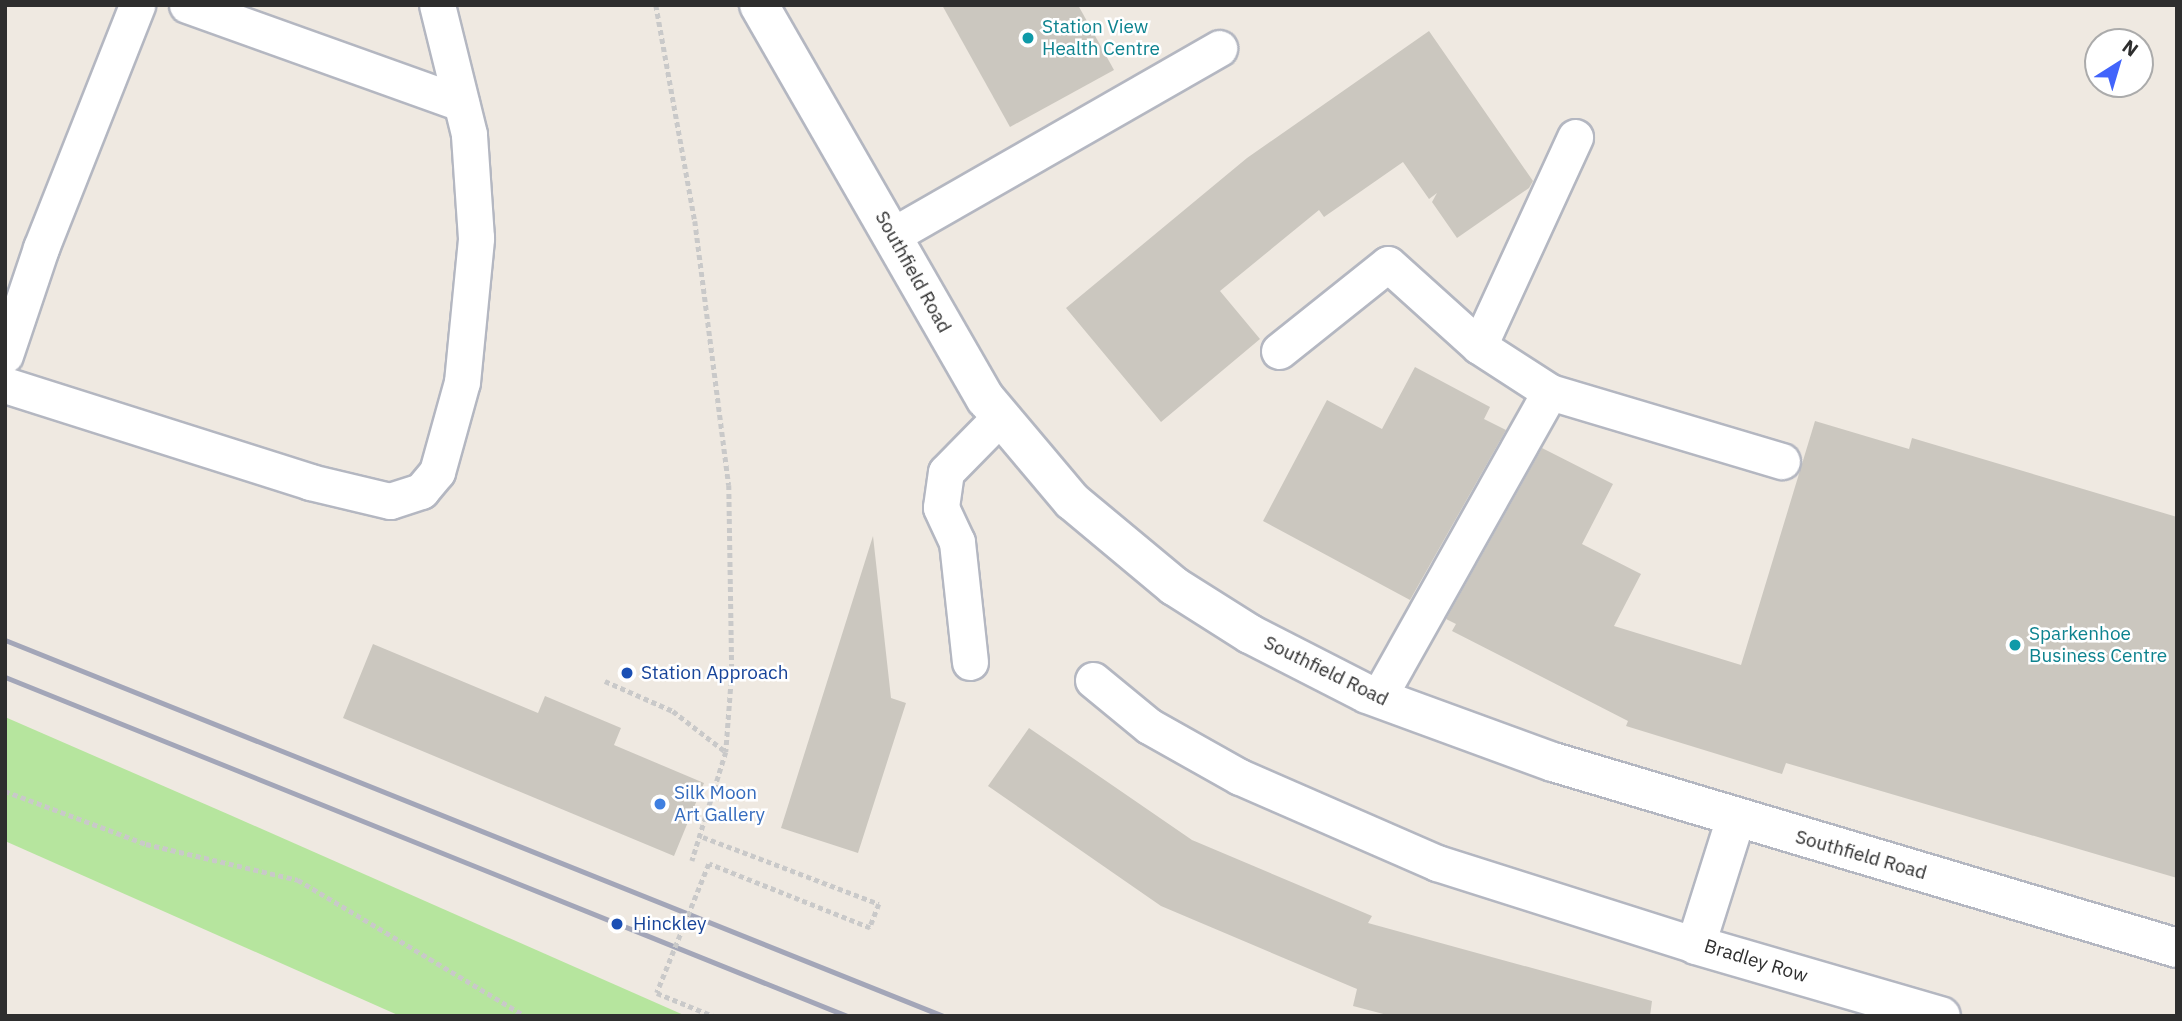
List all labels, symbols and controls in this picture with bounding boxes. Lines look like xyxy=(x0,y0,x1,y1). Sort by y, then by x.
place label: Station View Health Centre xyxy=(1042,16,1160,60)
north arrow xyxy=(2084,28,2154,98)
marker: Station View Health Centre xyxy=(1020,30,1036,46)
text: N xyxy=(2118,34,2143,62)
street label: Southfield Road xyxy=(870,207,956,337)
place label: Sparkenhoe Business Centre xyxy=(2029,623,2167,667)
street label: Southfield Road xyxy=(1260,631,1392,711)
marker: Sparkenhoe Business Centre xyxy=(2007,637,2023,653)
place label: Station Approach xyxy=(641,662,788,684)
marker: Station Approach xyxy=(619,665,635,681)
place label: Silk Moon Art Gallery xyxy=(674,782,765,826)
marker: Silk Moon Art Gallery xyxy=(652,796,668,812)
street label: Southfield Road xyxy=(1793,825,1929,885)
place label: Hinckley xyxy=(633,913,707,935)
marker: Hinckley xyxy=(607,914,627,934)
street label: Bradley Row xyxy=(1702,934,1810,988)

